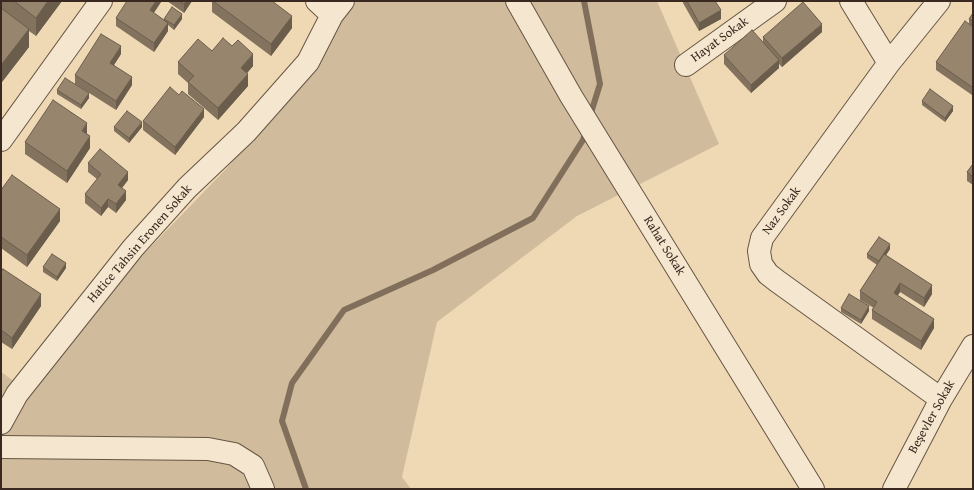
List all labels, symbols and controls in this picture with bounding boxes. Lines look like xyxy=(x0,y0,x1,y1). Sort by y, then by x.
street label: Hayat Sokak xyxy=(688,14,752,66)
street label: Hatice Tahsin Eronen Sokak xyxy=(85,182,195,306)
street label: Naz Sokak xyxy=(759,184,805,238)
street label: Rahat Sokak xyxy=(640,214,688,278)
street label: Beşevler Sokak xyxy=(905,378,959,456)

